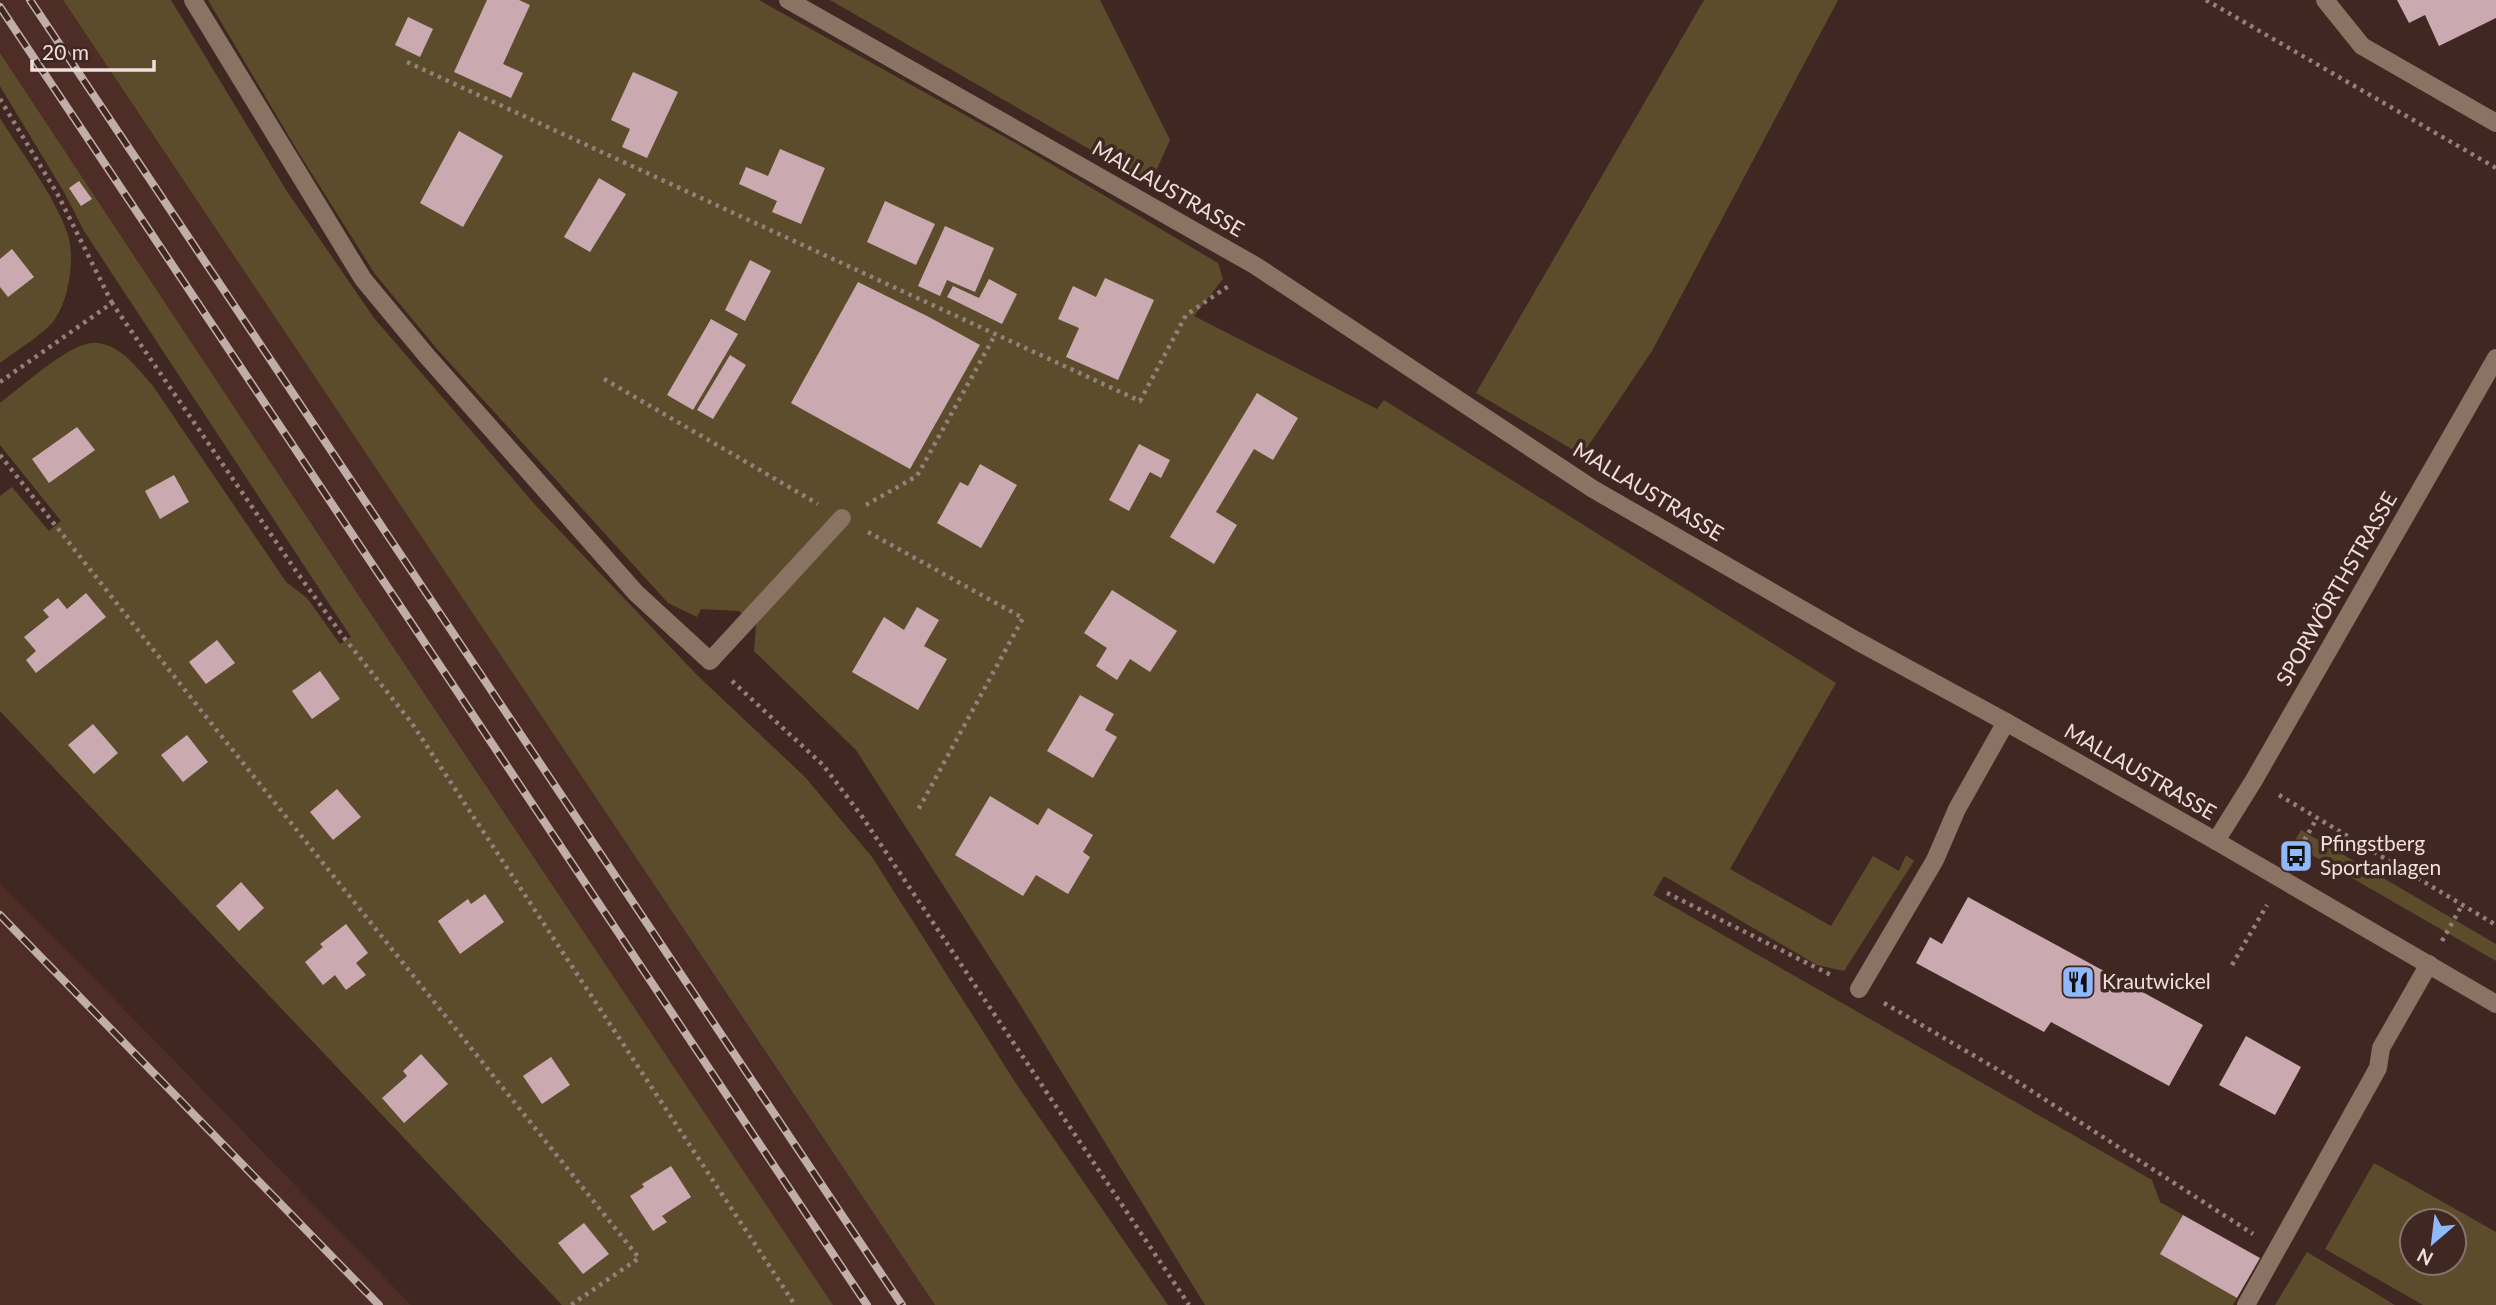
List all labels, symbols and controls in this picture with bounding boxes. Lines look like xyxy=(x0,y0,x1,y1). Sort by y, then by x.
scale bar xyxy=(32,28,154,72)
text: 20 m xyxy=(42,39,89,64)
street label: MALLAUSTRASSE xyxy=(1089,134,1249,241)
street label: MALLAUSTRASSE xyxy=(1569,436,1728,545)
street label: SPORWÖRTHSTRASSE xyxy=(2270,487,2401,689)
street label: MALLAUSTRASSE xyxy=(2061,717,2221,824)
place label: Pfingstberg Sportanlagen xyxy=(2320,830,2441,879)
bus stop icon: Pfingstberg Sportanlagen xyxy=(2277,837,2315,875)
restaurant icon: Krautwickel xyxy=(2059,963,2097,1001)
place label: Krautwickel xyxy=(2102,968,2211,993)
north arrow xyxy=(2398,1207,2468,1277)
text: N xyxy=(2413,1244,2437,1271)

